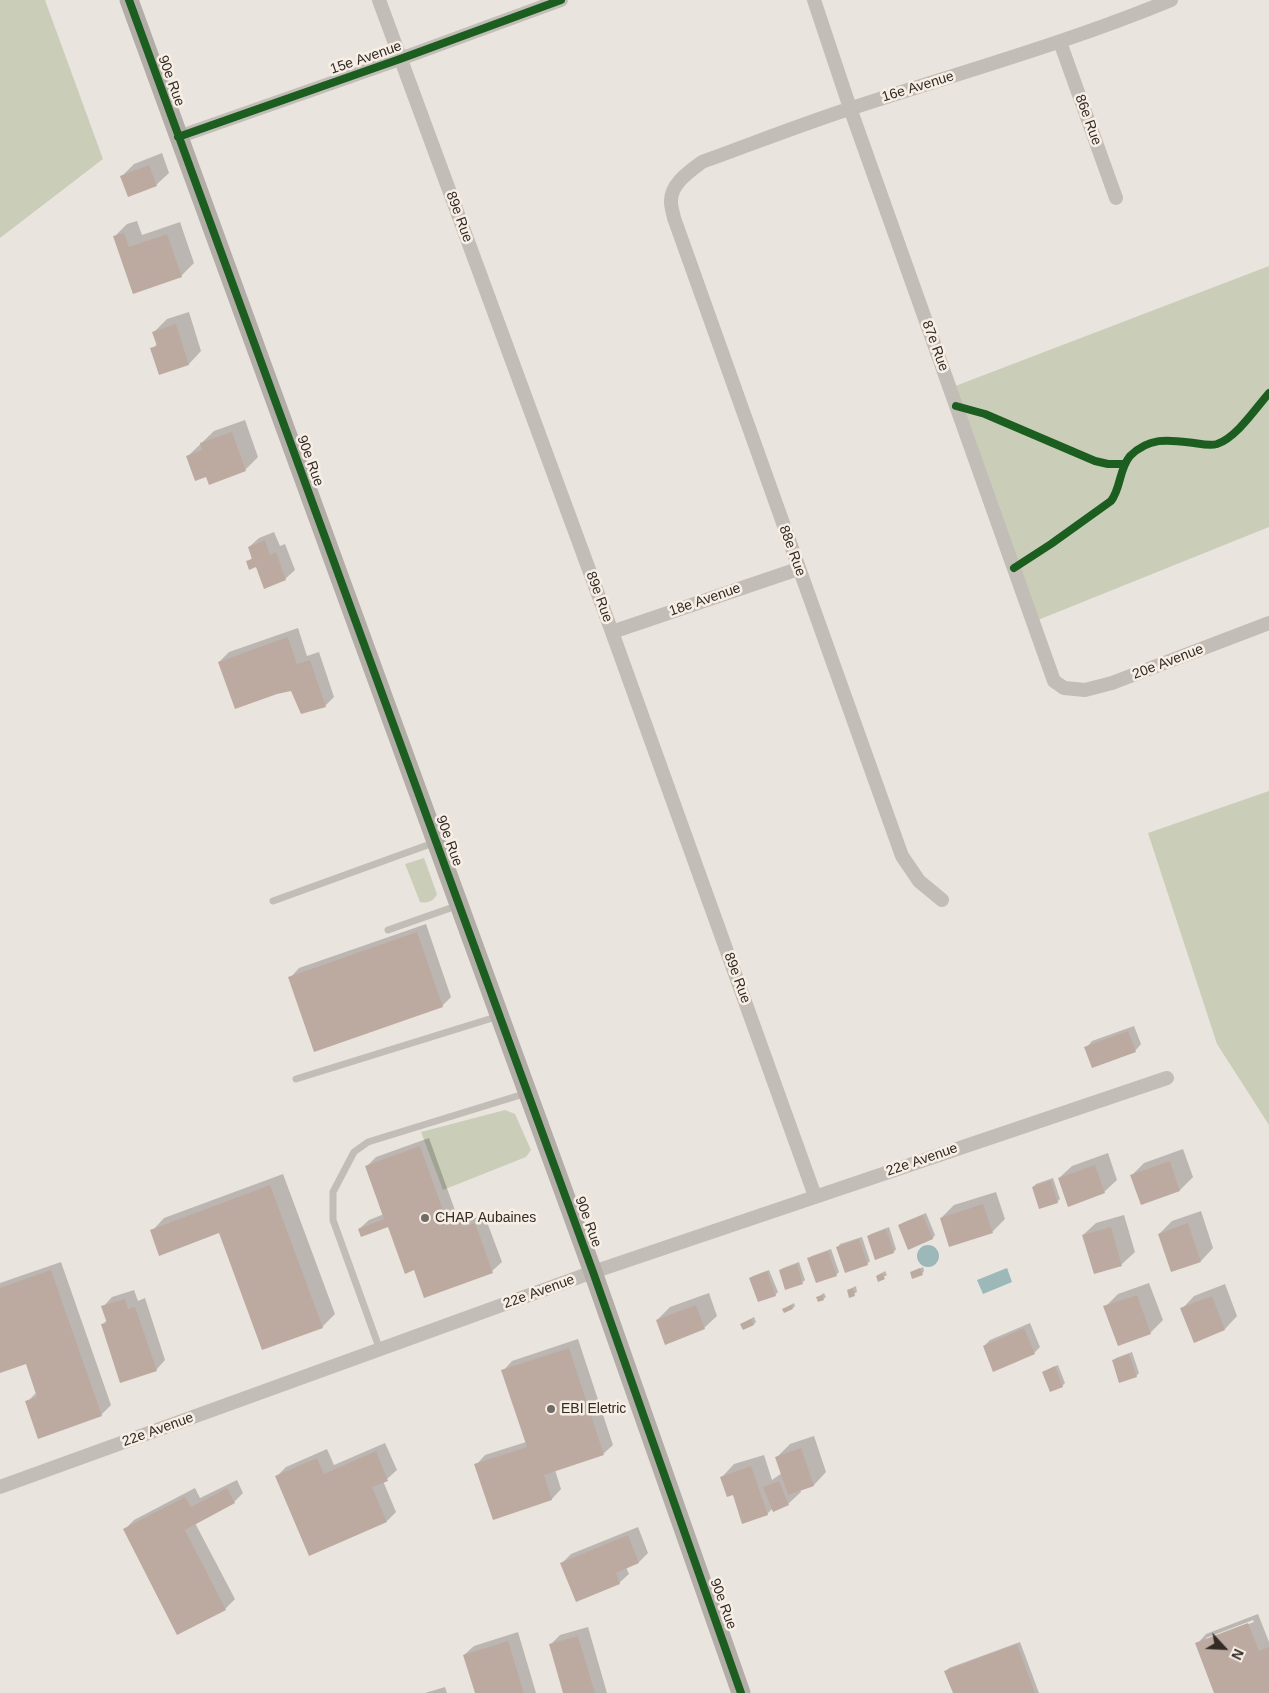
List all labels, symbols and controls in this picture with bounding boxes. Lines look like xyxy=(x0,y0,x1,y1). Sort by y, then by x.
street label: 15e Avenue xyxy=(328,38,404,78)
street label: 90e Rue xyxy=(154,53,188,109)
street label: 16e Avenue xyxy=(880,68,956,106)
street label: 86e Rue xyxy=(1071,92,1105,148)
street label: 89e Rue xyxy=(442,189,476,245)
street label: 87e Rue xyxy=(918,318,952,374)
street label: 90e Rue xyxy=(293,433,327,489)
street label: 88e Rue xyxy=(775,523,809,579)
street label: 89e Rue xyxy=(582,569,616,625)
street label: 18e Avenue xyxy=(667,580,743,620)
street label: 20e Avenue xyxy=(1130,641,1206,683)
street label: 90e Rue xyxy=(432,813,466,869)
street label: 89e Rue xyxy=(720,950,754,1006)
street label: 22e Avenue xyxy=(884,1140,960,1180)
street label: 90e Rue xyxy=(571,1194,605,1250)
place label: CHAP Aubaines xyxy=(435,1210,536,1226)
marker: CHAP Aubaines xyxy=(419,1212,431,1224)
street label: 22e Avenue xyxy=(501,1271,577,1313)
place label: EBI Eletric xyxy=(561,1401,626,1417)
marker: EBI Eletric xyxy=(545,1403,557,1415)
street label: 22e Avenue xyxy=(120,1409,196,1451)
street label: 90e Rue xyxy=(706,1576,740,1632)
north arrow xyxy=(1199,1623,1249,1673)
text: N xyxy=(1228,1646,1247,1662)

